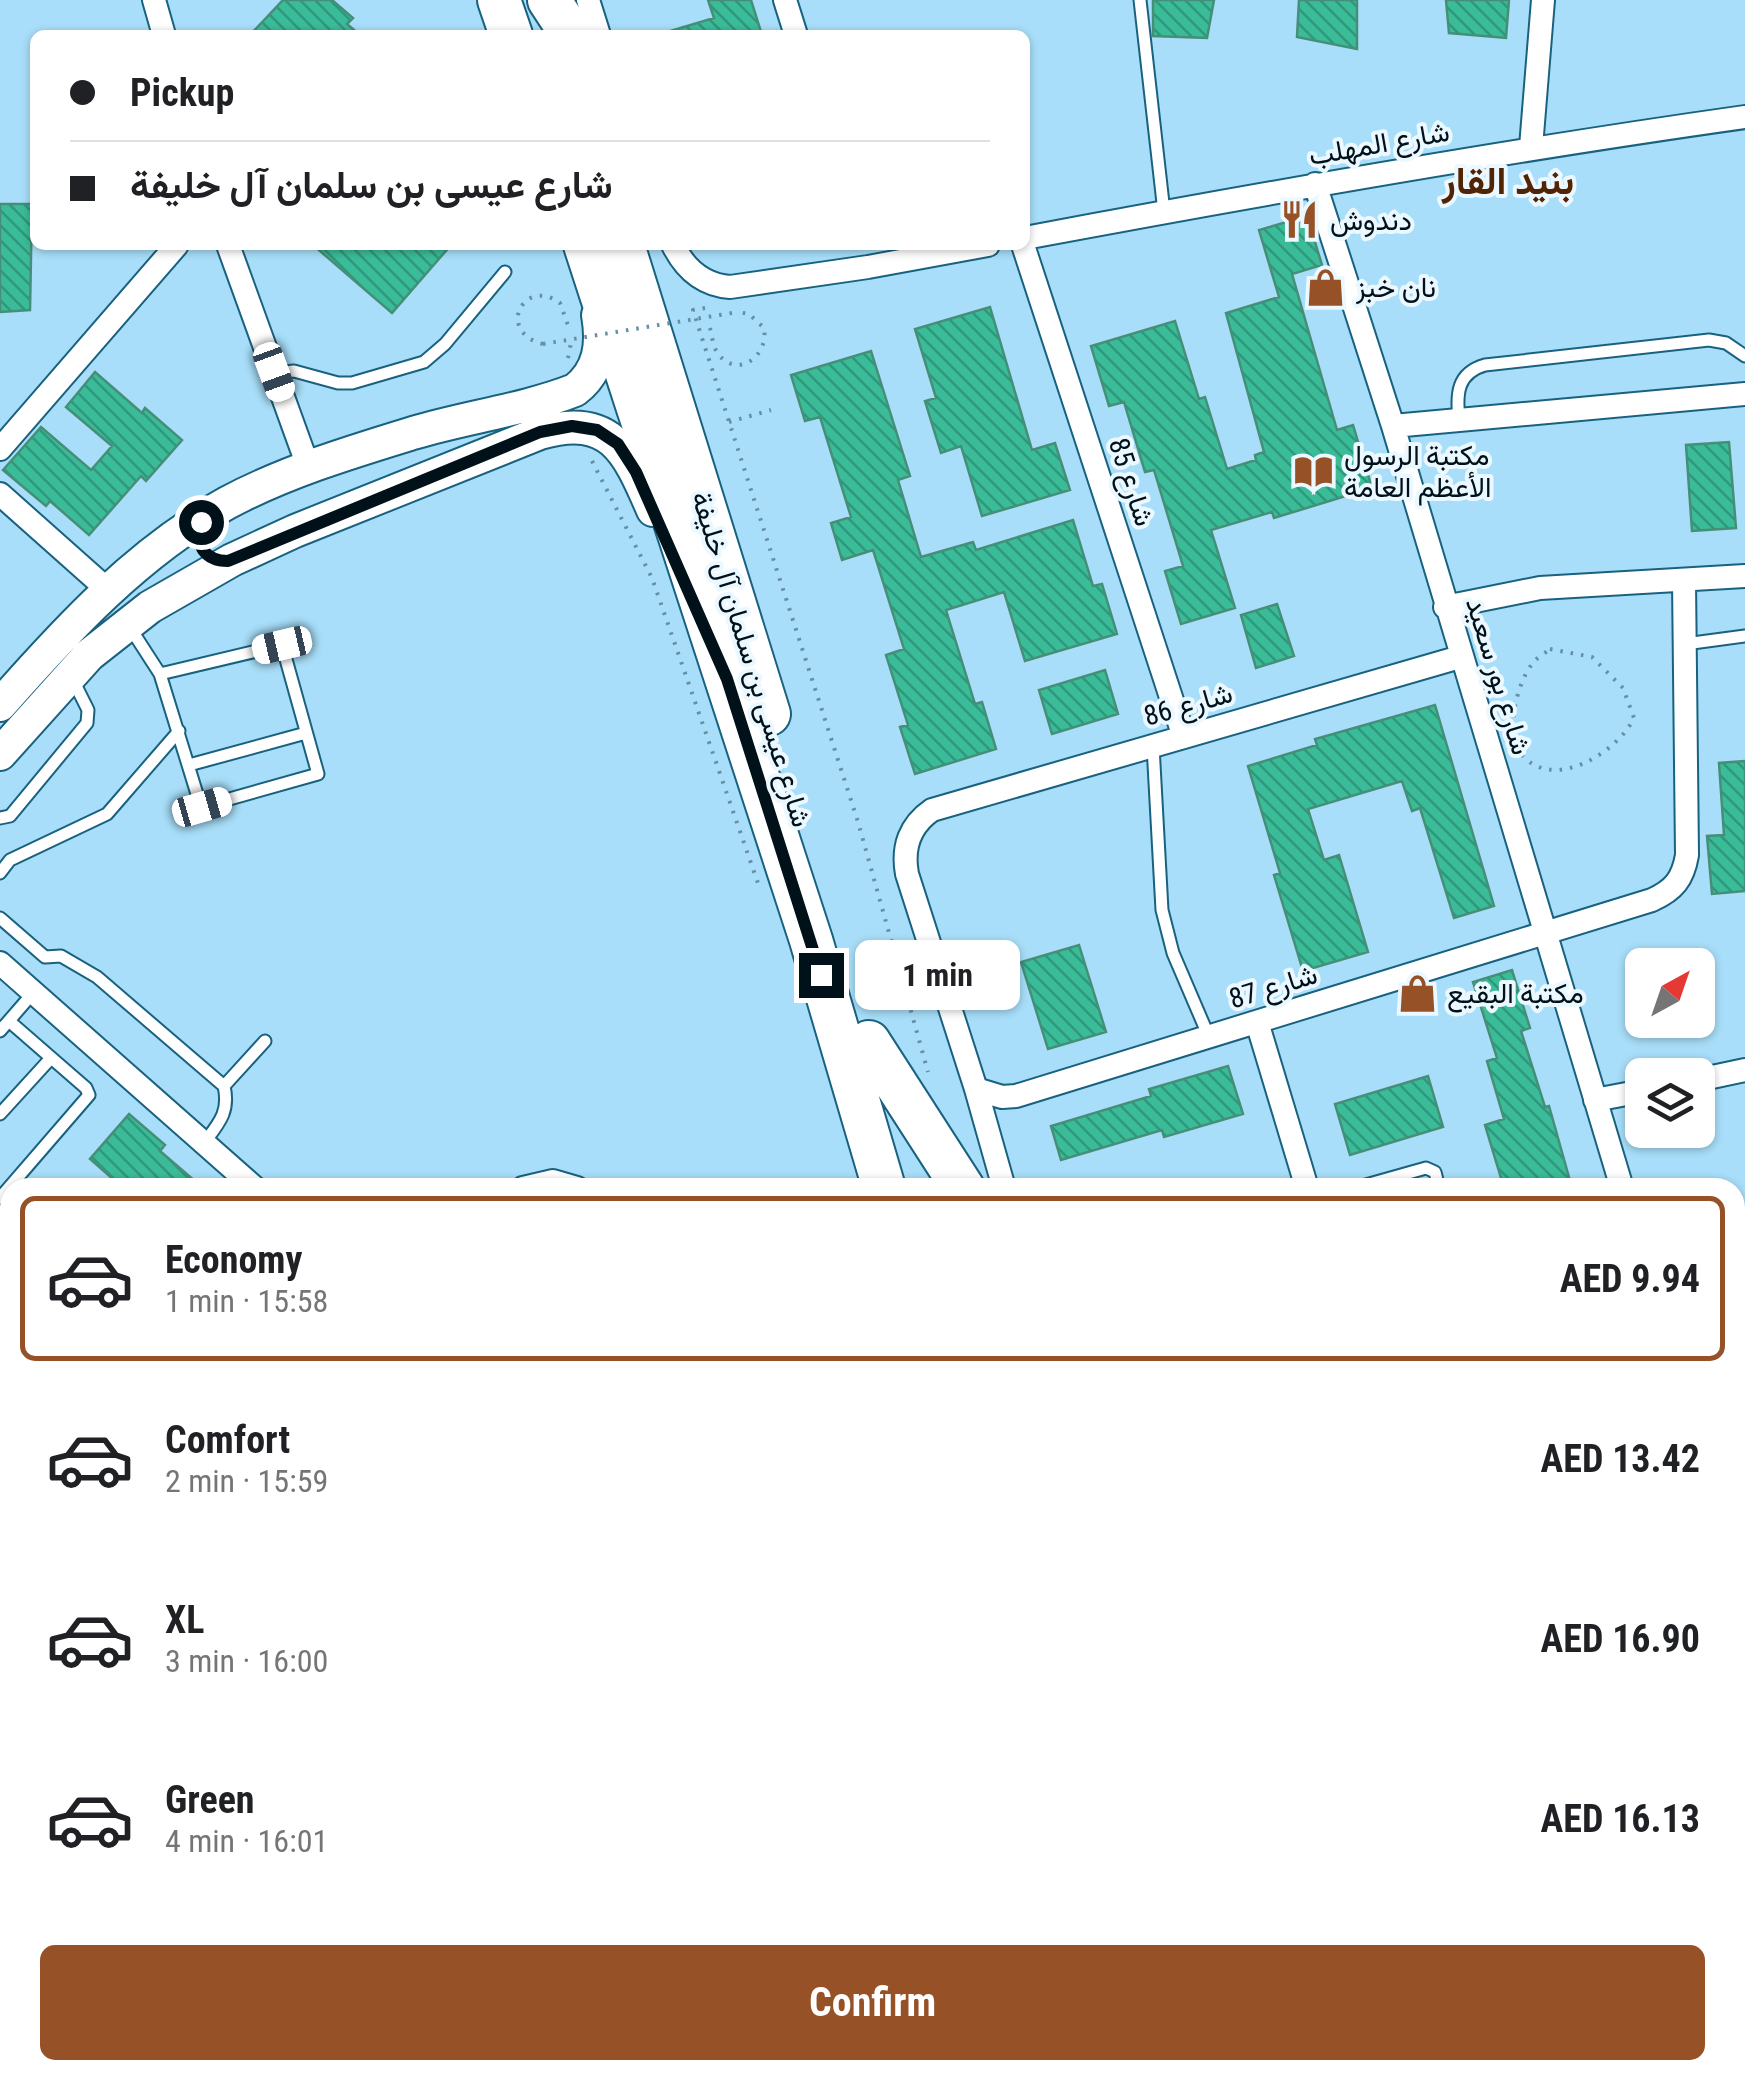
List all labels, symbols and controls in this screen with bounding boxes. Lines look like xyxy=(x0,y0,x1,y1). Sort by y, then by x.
text: Pickup xyxy=(130,71,234,115)
street label: شارع المهلب xyxy=(1306,115,1452,174)
district label: بنيد القار xyxy=(1441,159,1574,205)
text: شارع عيسى بن سلمان آل خليفة xyxy=(130,163,613,207)
restaurant icon: دندوش xyxy=(1279,199,1321,241)
place label: دندوش xyxy=(1330,204,1412,238)
shop icon: نان خبز xyxy=(1305,266,1347,308)
place label: نان خبز xyxy=(1355,271,1436,305)
car xyxy=(250,339,298,405)
street label: شارع 85 xyxy=(1100,434,1161,531)
place label: مكتبة الرسول الأعظم العامة xyxy=(1344,439,1491,506)
library icon: مكتبة الرسول الأعظم العامة xyxy=(1293,450,1335,492)
street label: شارع عيسى بن سلمان آل خليفة xyxy=(683,487,818,832)
route start xyxy=(179,500,224,545)
street label: شارع بور سعيد xyxy=(1457,594,1538,759)
car xyxy=(249,624,315,666)
street label: شارع 86 xyxy=(1140,676,1237,735)
car xyxy=(169,784,235,830)
callout: 1 min xyxy=(856,940,1021,1010)
north arrow xyxy=(1625,948,1715,1038)
map controls xyxy=(1625,948,1715,1148)
route end xyxy=(799,953,844,998)
text: 1 min xyxy=(902,956,973,994)
street label: شارع 87 xyxy=(1225,957,1322,1017)
shop icon: مكتبة البقيع xyxy=(1396,972,1438,1014)
place label: مكتبة البقيع xyxy=(1447,977,1584,1013)
button: layers xyxy=(1625,1058,1715,1148)
icon: car xyxy=(45,1234,135,1324)
text: Economy xyxy=(165,1238,302,1282)
text: AED 9.94 xyxy=(1560,1257,1700,1301)
text: 1 min · 15:58 xyxy=(165,1282,328,1320)
icon: car xyxy=(45,1414,135,1504)
text: Comfort xyxy=(165,1418,290,1462)
text: AED 13.42 xyxy=(1541,1437,1700,1481)
text: 2 min · 15:59 xyxy=(165,1462,328,1500)
icon: car xyxy=(45,1594,135,1684)
text: XL xyxy=(165,1598,204,1642)
text: AED 16.90 xyxy=(1541,1617,1700,1661)
text: 3 min · 16:00 xyxy=(165,1642,328,1680)
icon: car xyxy=(45,1774,135,1864)
text: Green xyxy=(165,1778,255,1822)
text: AED 16.13 xyxy=(1541,1797,1700,1841)
text: 4 min · 16:01 xyxy=(165,1822,328,1860)
button: Confirm xyxy=(40,1945,1705,2060)

